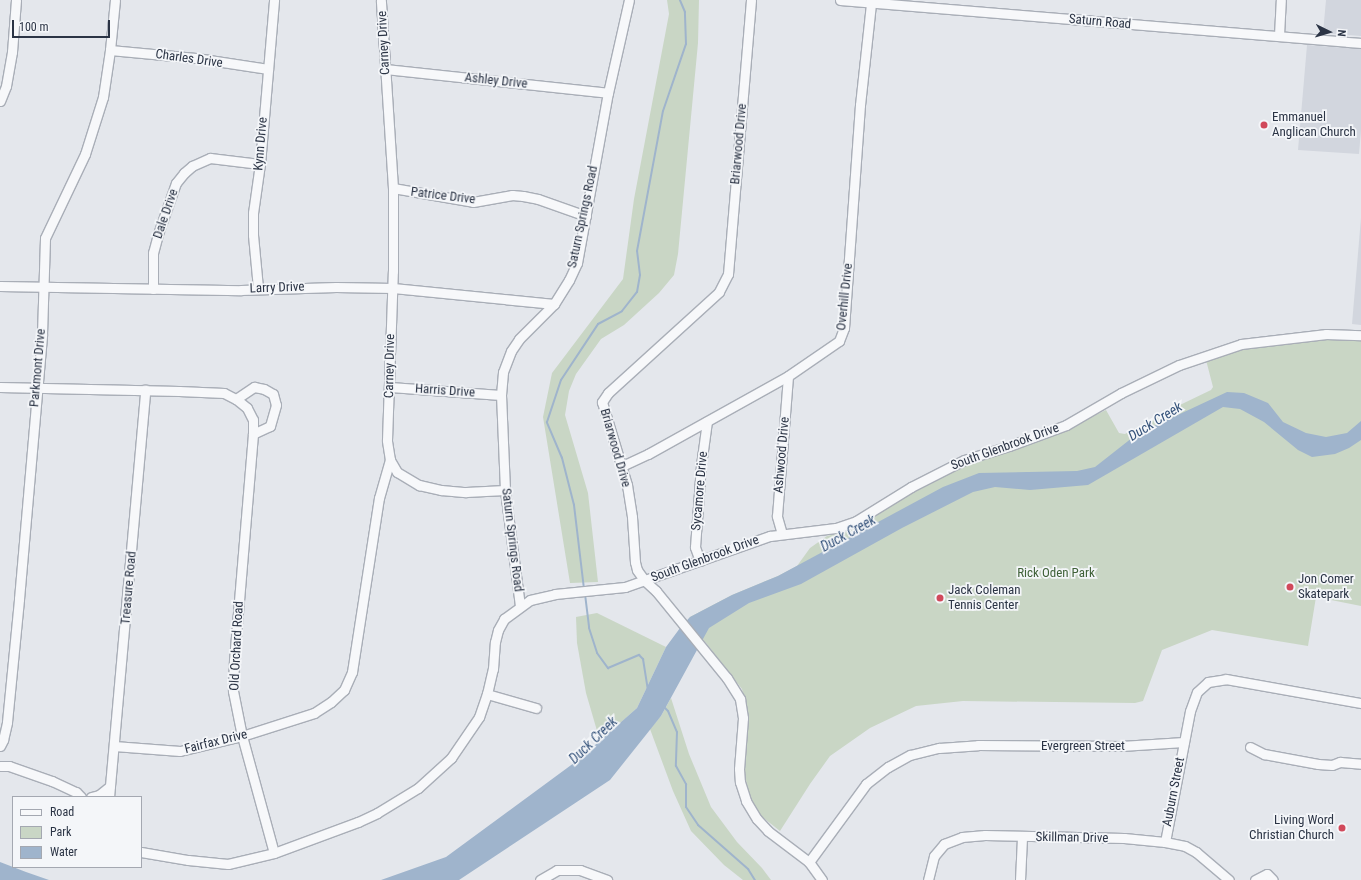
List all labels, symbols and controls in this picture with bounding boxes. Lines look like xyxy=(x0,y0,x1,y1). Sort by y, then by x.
street label: Carney Drive xyxy=(375,11,393,75)
scale bar xyxy=(14,12,112,38)
street label: Saturn Road xyxy=(1068,12,1132,32)
north arrow xyxy=(1309,12,1349,52)
text: 100 m xyxy=(19,20,49,34)
text: N xyxy=(1335,29,1348,37)
street label: Charles Drive xyxy=(154,47,224,71)
street label: Ashley Drive xyxy=(464,70,528,92)
street label: Briarwood Drive xyxy=(728,103,750,185)
place label: Emmanuel Anglican Church xyxy=(1272,110,1356,141)
street label: Kynn Drive xyxy=(251,117,271,171)
marker: Emmanuel Anglican Church xyxy=(1259,120,1269,130)
street label: Saturn Springs Road xyxy=(565,164,601,270)
street label: Patrice Drive xyxy=(410,184,476,208)
street label: Dale Drive xyxy=(150,187,182,241)
street label: Overhill Drive xyxy=(834,263,856,331)
street label: Larry Drive xyxy=(249,279,305,297)
street label: Parkmont Drive xyxy=(27,328,49,408)
street label: Carney Drive xyxy=(382,334,398,398)
street label: Harris Drive xyxy=(415,381,475,401)
water label: Duck Creek xyxy=(1125,398,1185,444)
street label: Briarwood Drive xyxy=(596,407,634,489)
street label: Ashwood Drive xyxy=(771,416,793,494)
street label: South Glenbrook Drive xyxy=(949,420,1061,474)
street label: Sycamore Drive xyxy=(689,451,711,531)
street label: Saturn Springs Road xyxy=(498,487,526,593)
water label: Duck Creek xyxy=(817,511,879,555)
street label: South Glenbrook Drive xyxy=(649,532,761,586)
street label: Treasure Road xyxy=(118,551,140,625)
park label: Rick Oden Park xyxy=(1017,565,1095,581)
place label: Jon Comer Skatepark xyxy=(1298,572,1354,603)
marker: Jon Comer Skatepark xyxy=(1285,582,1295,592)
place label: Jack Coleman Tennis Center xyxy=(948,583,1021,614)
marker: Jack Coleman Tennis Center xyxy=(935,593,945,603)
street label: Old Orchard Road xyxy=(227,601,247,691)
water label: Duck Creek xyxy=(565,713,621,767)
street label: Fairfax Drive xyxy=(183,727,249,757)
street label: Evergreen Street xyxy=(1041,738,1125,754)
street label: Auburn Street xyxy=(1160,756,1188,828)
legend xyxy=(12,796,142,868)
text: Road xyxy=(50,805,74,819)
place label: Living Word Christian Church xyxy=(1249,813,1334,844)
marker: Living Word Christian Church xyxy=(1337,823,1347,833)
text: Park xyxy=(50,825,71,839)
street label: Skillman Drive xyxy=(1035,830,1109,846)
text: Water xyxy=(50,845,78,859)

